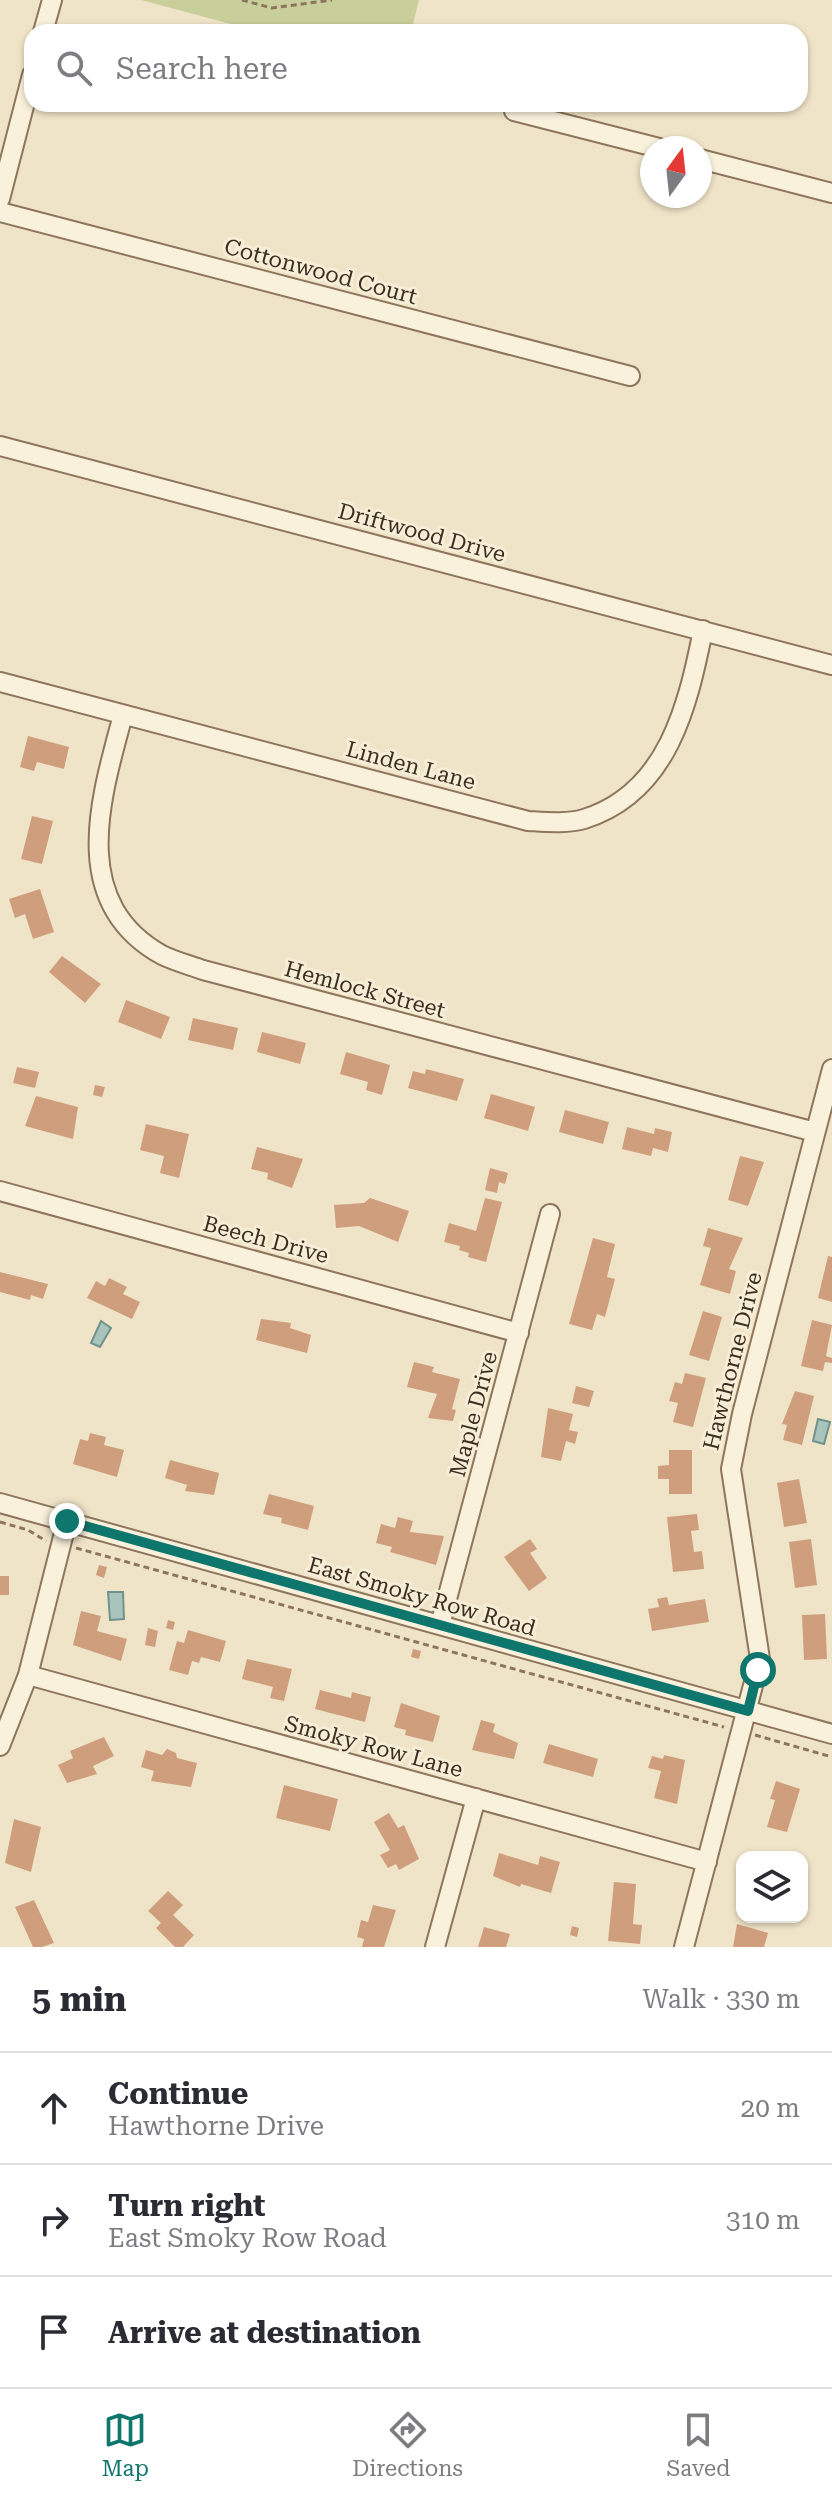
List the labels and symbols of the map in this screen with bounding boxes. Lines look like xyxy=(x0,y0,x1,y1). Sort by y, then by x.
north arrow xyxy=(640,136,712,208)
street label: Cottonwood Court xyxy=(222,234,420,309)
street label: Driftwood Drive xyxy=(335,498,508,567)
street label: Linden Lane xyxy=(343,736,478,795)
street label: Hemlock Street xyxy=(282,956,448,1023)
street label: Beech Drive xyxy=(200,1211,331,1268)
street label: Hawthorne Drive xyxy=(698,1269,767,1453)
street label: Maple Drive xyxy=(445,1349,502,1480)
route end xyxy=(49,1503,85,1539)
street label: East Smoky Row Road xyxy=(305,1552,539,1641)
route start xyxy=(740,1652,776,1688)
street label: Smoky Row Lane xyxy=(282,1711,466,1782)

